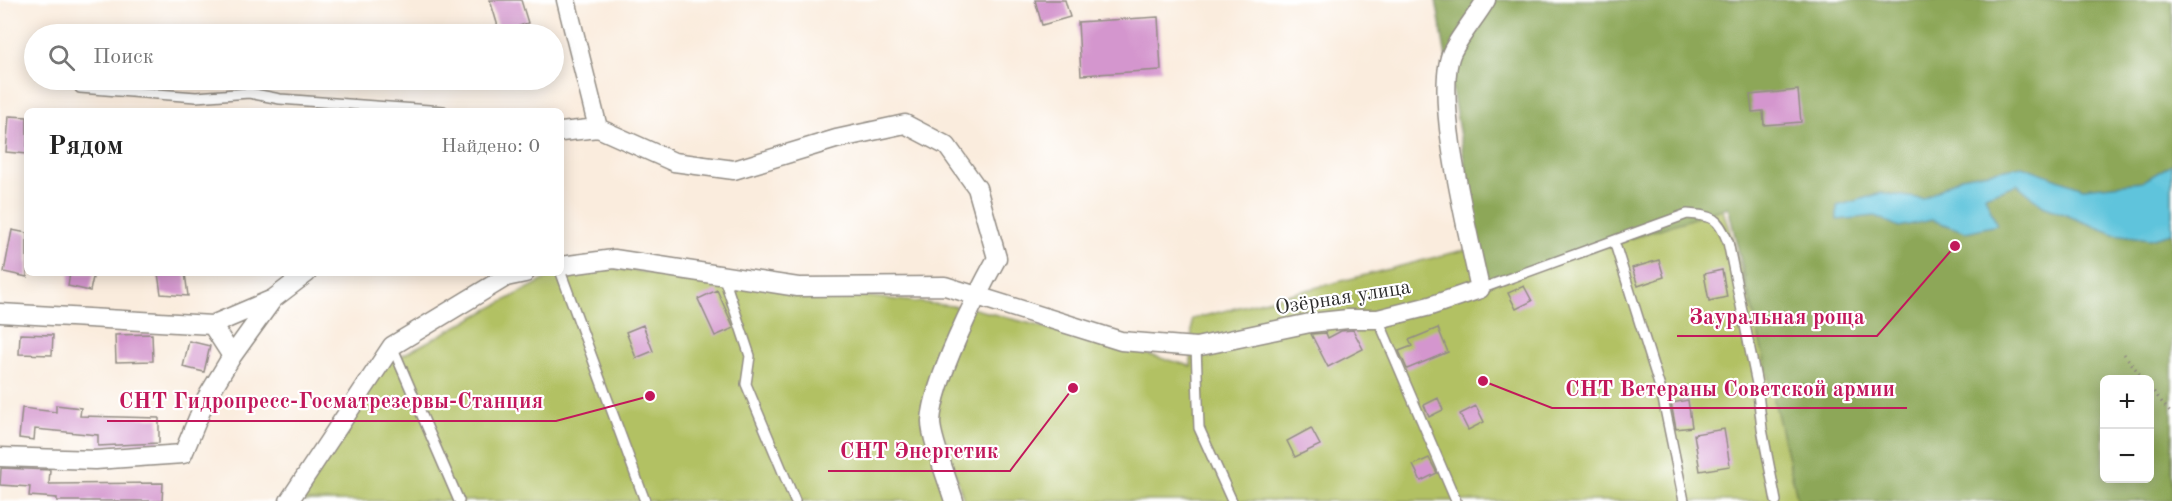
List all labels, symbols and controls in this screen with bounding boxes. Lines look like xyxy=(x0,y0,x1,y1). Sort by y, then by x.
search box xyxy=(24,24,564,90)
icon: search xyxy=(45,41,78,74)
text: Поиск xyxy=(93,46,154,68)
text: Рядом xyxy=(48,134,123,160)
text: Найдено: 0 xyxy=(441,137,540,157)
street label: Озёрная улица xyxy=(1274,277,1412,319)
callout: Зауральная роща xyxy=(1677,296,1877,336)
text: Зауральная роща xyxy=(1689,307,1865,329)
callout: СНТ Ветераны Советской армии xyxy=(1552,368,1907,408)
map controls xyxy=(2100,375,2154,483)
button: + xyxy=(2100,375,2154,429)
text: СНТ Ветераны Советской армии xyxy=(1565,379,1895,401)
callout: СНТ Гидропресс-Госматрезервы-Станция xyxy=(107,381,556,421)
text: СНТ Гидропресс-Госматрезервы-Станция xyxy=(119,391,543,413)
button: − xyxy=(2100,429,2154,483)
callout: СНТ Энергетик xyxy=(828,431,1010,471)
text: СНТ Энергетик xyxy=(840,441,999,463)

